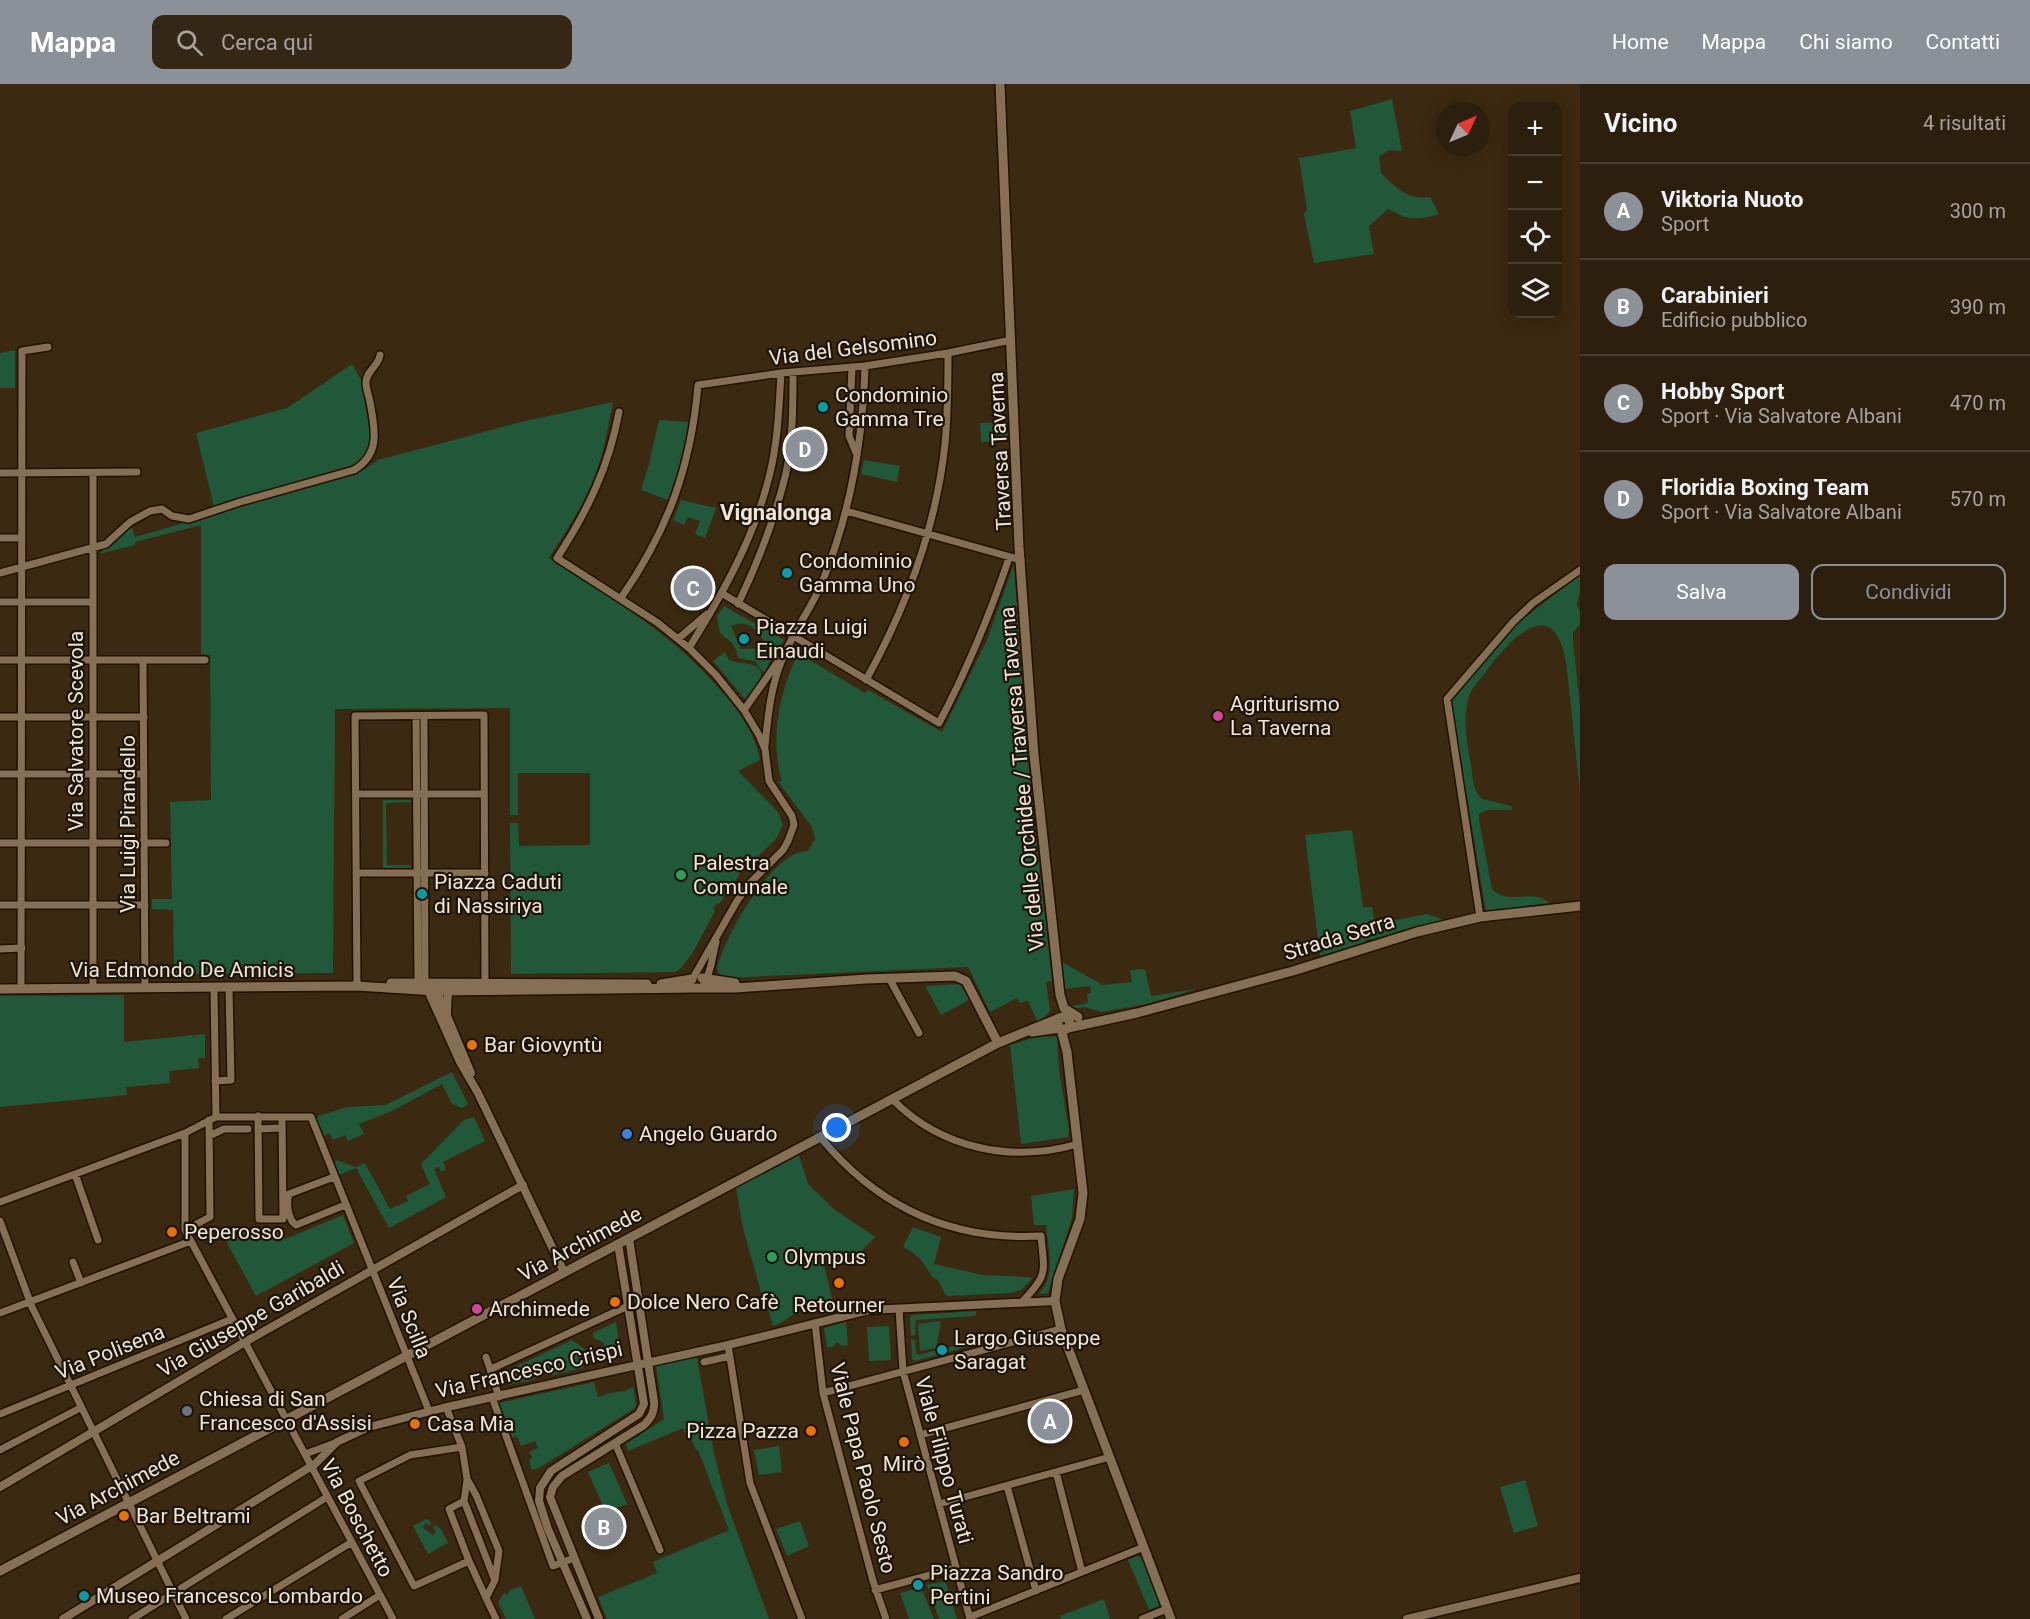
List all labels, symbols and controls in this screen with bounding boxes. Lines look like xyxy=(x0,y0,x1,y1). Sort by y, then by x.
search box xyxy=(152,15,572,69)
text: Mappa xyxy=(30,26,116,59)
icon: search xyxy=(173,26,206,59)
text: Cerca qui xyxy=(221,30,313,55)
text: Home xyxy=(1612,30,1669,54)
text: Mappa xyxy=(1702,30,1766,54)
text: Chi siamo xyxy=(1799,30,1893,54)
text: Contatti xyxy=(1926,30,2000,54)
north arrow xyxy=(1436,102,1490,156)
map controls xyxy=(1508,102,1562,318)
button: + xyxy=(1508,102,1562,156)
text: Vicino xyxy=(1604,108,1678,138)
text: 4 risultati xyxy=(1923,111,2006,135)
button: − xyxy=(1508,156,1562,210)
text: Viktoria Nuoto xyxy=(1661,187,1803,212)
text: A xyxy=(1617,199,1630,223)
text: 300 m xyxy=(1950,199,2006,223)
button: locate xyxy=(1508,210,1562,264)
text: Sport xyxy=(1661,212,1709,236)
button: layers xyxy=(1508,264,1562,318)
text: Carabinieri xyxy=(1661,283,1769,308)
text: B xyxy=(1617,295,1630,319)
text: 390 m xyxy=(1950,295,2006,319)
text: Edificio pubblico xyxy=(1661,308,1807,332)
street label: Via del Gelsomino xyxy=(768,326,938,370)
street label: Traversa Taverna xyxy=(984,371,1016,531)
text: Hobby Sport xyxy=(1661,379,1785,404)
place label: Condominio Gamma Tre xyxy=(835,383,948,431)
text: C xyxy=(1617,391,1630,415)
text: 470 m xyxy=(1950,391,2006,415)
marker: Condominio Gamma Tre xyxy=(816,400,830,414)
text: Sport · Via Salvatore Albani xyxy=(1661,404,1902,428)
pin: D xyxy=(786,426,824,472)
text: Floridia Boxing Team xyxy=(1661,475,1869,500)
text: D xyxy=(1617,487,1630,511)
text: 570 m xyxy=(1950,487,2006,511)
district label: Vignalonga xyxy=(720,500,832,525)
text: Sport · Via Salvatore Albani xyxy=(1661,500,1902,524)
place label: Condominio Gamma Uno xyxy=(799,549,915,597)
button: Salva xyxy=(1604,564,1799,620)
button: Condividi xyxy=(1811,564,2006,620)
pin: C xyxy=(674,566,712,610)
marker: Condominio Gamma Uno xyxy=(780,566,794,580)
street label: Via delle Orchidee / Traversa Taverna xyxy=(995,606,1049,952)
place label: Piazza Luigi Einaudi xyxy=(756,615,868,663)
street label: Via Salvatore Scevola xyxy=(64,631,88,831)
marker: Piazza Luigi Einaudi xyxy=(737,632,751,646)
place label: Agriturismo La Taverna xyxy=(1230,692,1340,740)
marker: Agriturismo La Taverna xyxy=(1211,709,1225,723)
street label: Via Luigi Pirandello xyxy=(116,735,140,913)
place label: Palestra Comunale xyxy=(693,851,788,899)
marker: Palestra Comunale xyxy=(674,868,688,882)
place label: Piazza Caduti di Nassiriya xyxy=(434,870,562,918)
marker: Piazza Caduti di Nassiriya xyxy=(415,887,429,901)
street label: Strada Serra xyxy=(1281,909,1397,965)
street label: Via Edmondo De Amicis xyxy=(70,958,294,982)
place label: Bar Giovyntù xyxy=(484,1033,602,1057)
marker: Bar Giovyntù xyxy=(465,1038,479,1052)
your location xyxy=(822,1113,851,1142)
place label: Angelo Guardo xyxy=(639,1122,778,1146)
marker: Angelo Guardo xyxy=(620,1127,634,1141)
street label: Via Archimede xyxy=(514,1201,646,1287)
place label: Peperosso xyxy=(184,1220,284,1244)
marker: Peperosso xyxy=(165,1225,179,1239)
place label: Olympus xyxy=(784,1245,866,1269)
marker: Olympus xyxy=(765,1250,779,1264)
street label: Via Giuseppe Garibaldi xyxy=(154,1256,348,1382)
street label: Via Scilla xyxy=(382,1274,436,1362)
marker: Retourner xyxy=(832,1276,846,1290)
place label: Dolce Nero Cafè xyxy=(627,1290,779,1314)
place label: Retourner xyxy=(793,1293,885,1317)
marker: Dolce Nero Cafè xyxy=(608,1295,622,1309)
place label: Archimede xyxy=(489,1297,590,1321)
marker: Archimede xyxy=(470,1302,484,1316)
street label: Via Polisena xyxy=(52,1319,168,1385)
place label: Largo Giuseppe Saragat xyxy=(954,1326,1100,1374)
street label: Via Francesco Crispi xyxy=(433,1337,625,1403)
marker: Largo Giuseppe Saragat xyxy=(935,1343,949,1357)
street label: Viale Papa Paolo Sesto xyxy=(825,1360,901,1576)
street label: Viale Filippo Turati xyxy=(910,1374,978,1546)
place label: Chiesa di San Francesco d'Assisi xyxy=(199,1387,372,1435)
pin: A xyxy=(1030,1398,1070,1444)
marker: Chiesa di San Francesco d'Assisi xyxy=(180,1404,194,1418)
place label: Casa Mia xyxy=(427,1412,514,1436)
marker: Casa Mia xyxy=(408,1417,422,1431)
place label: Pizza Pazza xyxy=(686,1419,799,1443)
marker: Pizza Pazza xyxy=(804,1424,818,1438)
marker: Mirò xyxy=(897,1435,911,1449)
street label: Via Archimede xyxy=(52,1445,184,1531)
place label: Mirò xyxy=(883,1452,925,1476)
street label: Via Boschetto xyxy=(316,1455,398,1581)
place label: Bar Beltrami xyxy=(136,1504,251,1528)
pin: B xyxy=(584,1504,624,1550)
marker: Bar Beltrami xyxy=(117,1509,131,1523)
place label: Piazza Sandro Pertini xyxy=(930,1561,1063,1609)
marker: Piazza Sandro Pertini xyxy=(911,1578,925,1592)
place label: Museo Francesco Lombardo xyxy=(96,1584,363,1608)
marker: Museo Francesco Lombardo xyxy=(77,1589,91,1603)

